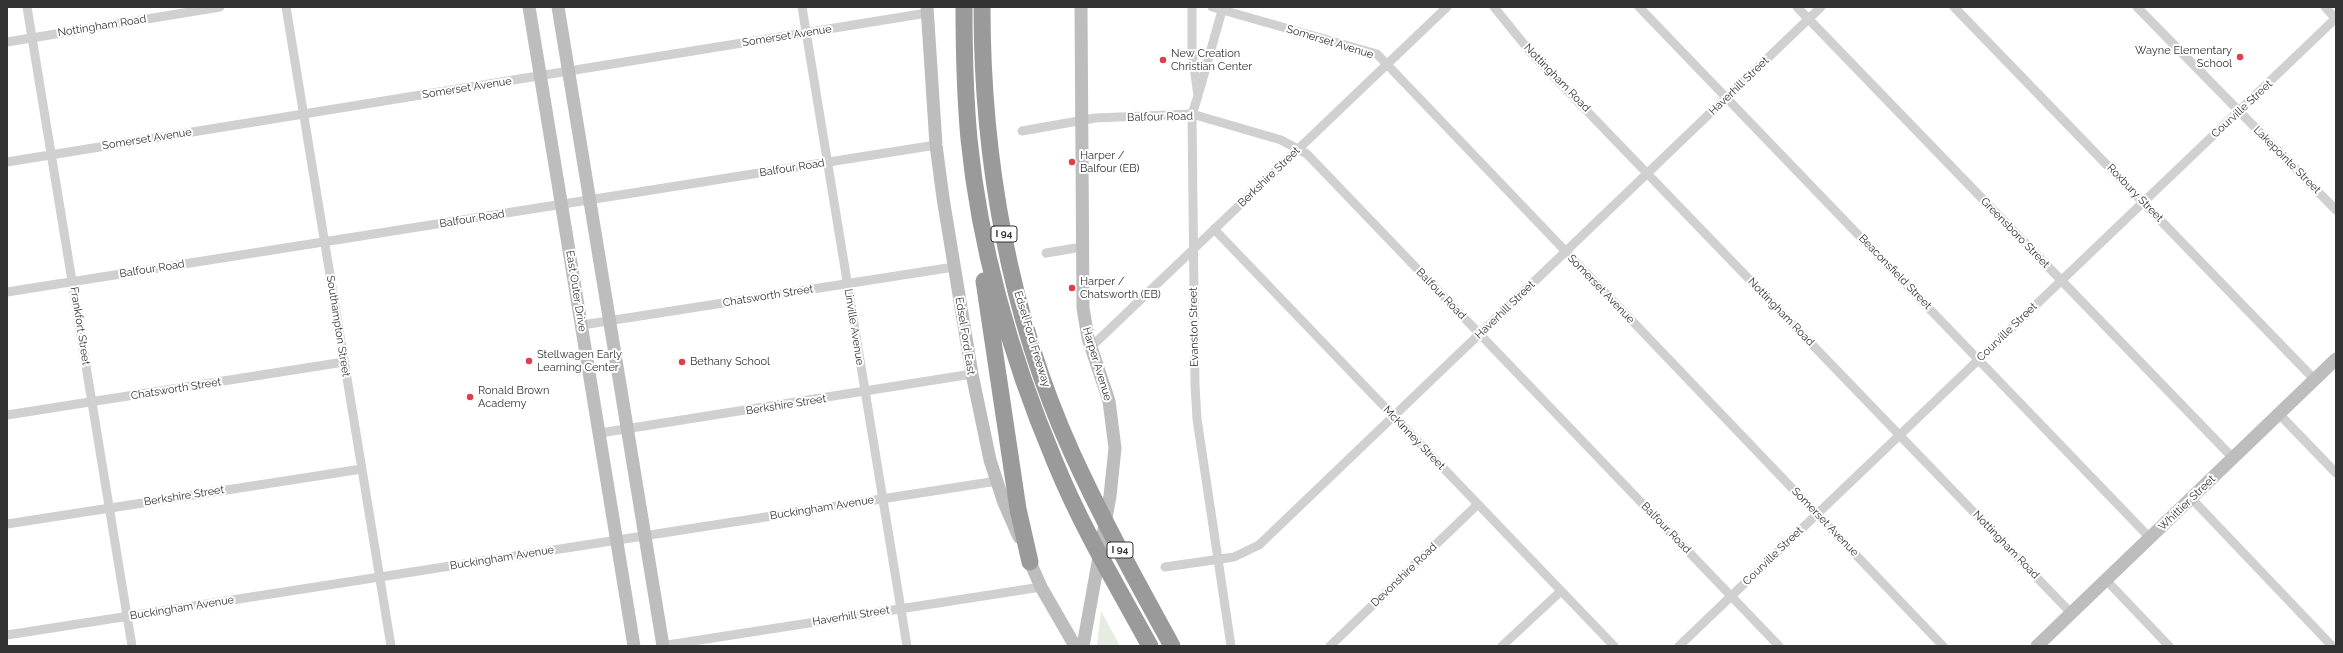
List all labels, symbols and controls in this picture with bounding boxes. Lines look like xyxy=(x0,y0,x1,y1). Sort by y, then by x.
street label: Nottingham Road xyxy=(57,12,147,40)
street label: Somerset Avenue xyxy=(741,22,833,50)
street label: Somerset Avenue xyxy=(1285,22,1375,62)
street label: Nottingham Road xyxy=(1521,41,1593,115)
place label: Wayne Elementary School xyxy=(2135,44,2232,70)
place label: New Creation Christian Center xyxy=(1171,47,1252,73)
marker: Wayne Elementary School xyxy=(2235,52,2245,62)
street label: Haverhill Street xyxy=(1706,54,1772,118)
marker: New Creation Christian Center xyxy=(1158,55,1168,65)
street label: Somerset Avenue xyxy=(421,74,513,102)
street label: Courville Street xyxy=(2209,77,2275,141)
street label: Balfour Road xyxy=(1127,110,1193,124)
street label: Lakepointe Street xyxy=(2251,124,2323,196)
street label: Somerset Avenue xyxy=(101,125,193,153)
street label: Berkshire Street xyxy=(1235,144,1303,210)
place label: Harper / Balfour (EB) xyxy=(1080,149,1139,175)
street label: Balfour Road xyxy=(758,156,826,180)
marker: Harper / Balfour (EB) xyxy=(1067,157,1077,167)
street label: Roxbury Street xyxy=(2104,161,2166,225)
street label: Greensboro Street xyxy=(1978,195,2052,271)
street label: Balfour Road xyxy=(438,207,506,231)
road number: I 94 xyxy=(991,226,1017,242)
street label: Beaconsfield Street xyxy=(1856,232,1934,312)
street label: East Outer Drive xyxy=(563,249,589,333)
street label: Somerset Avenue xyxy=(1565,252,1637,326)
street label: Balfour Road xyxy=(118,257,186,281)
street label: Balfour Road xyxy=(1413,266,1469,322)
street label: Southampton Street xyxy=(323,274,353,378)
place label: Harper / Chatsworth (EB) xyxy=(1080,275,1161,301)
street label: Nottingham Road xyxy=(1745,275,1817,349)
street label: Haverhill Street xyxy=(1472,278,1538,342)
street label: Chatsworth Street xyxy=(722,282,814,310)
marker: Harper / Chatsworth (EB) xyxy=(1067,283,1077,293)
street label: Frankfort Street xyxy=(67,286,93,366)
street label: Evanston Street xyxy=(1187,287,1201,367)
street label: Linville Avenue xyxy=(841,288,867,366)
street label: Edsel Ford Freeway xyxy=(1011,289,1053,389)
street label: Edsel Ford East xyxy=(952,296,978,376)
street label: Courville Street xyxy=(1974,300,2040,364)
street label: Harper Avenue xyxy=(1080,326,1114,402)
place label: Stellwagen Early Learning Center xyxy=(537,348,622,374)
place label: Bethany School xyxy=(690,355,770,369)
marker: Stellwagen Early Learning Center xyxy=(524,356,534,366)
marker: Bethany School xyxy=(677,357,687,367)
street label: Chatsworth Street xyxy=(130,375,222,403)
place label: Ronald Brown Academy xyxy=(478,384,549,410)
marker: Ronald Brown Academy xyxy=(465,392,475,402)
street label: Berkshire Street xyxy=(745,392,827,418)
street label: McKinney Street xyxy=(1380,403,1448,473)
street label: Whittier Street xyxy=(2156,473,2218,533)
street label: Berkshire Street xyxy=(143,483,225,509)
street label: Somerset Avenue xyxy=(1789,485,1861,559)
street label: Buckingham Avenue xyxy=(769,493,875,523)
street label: Balfour Road xyxy=(1638,500,1694,556)
street label: Nottingham Road xyxy=(1970,508,2042,582)
street label: Courville Street xyxy=(1740,524,1806,588)
street label: Devonshire Road xyxy=(1368,540,1440,610)
road number: I 94 xyxy=(1107,542,1133,558)
street label: Buckingham Avenue xyxy=(449,543,555,573)
street label: Buckingham Avenue xyxy=(129,593,235,623)
street label: Haverhill Street xyxy=(811,603,891,629)

